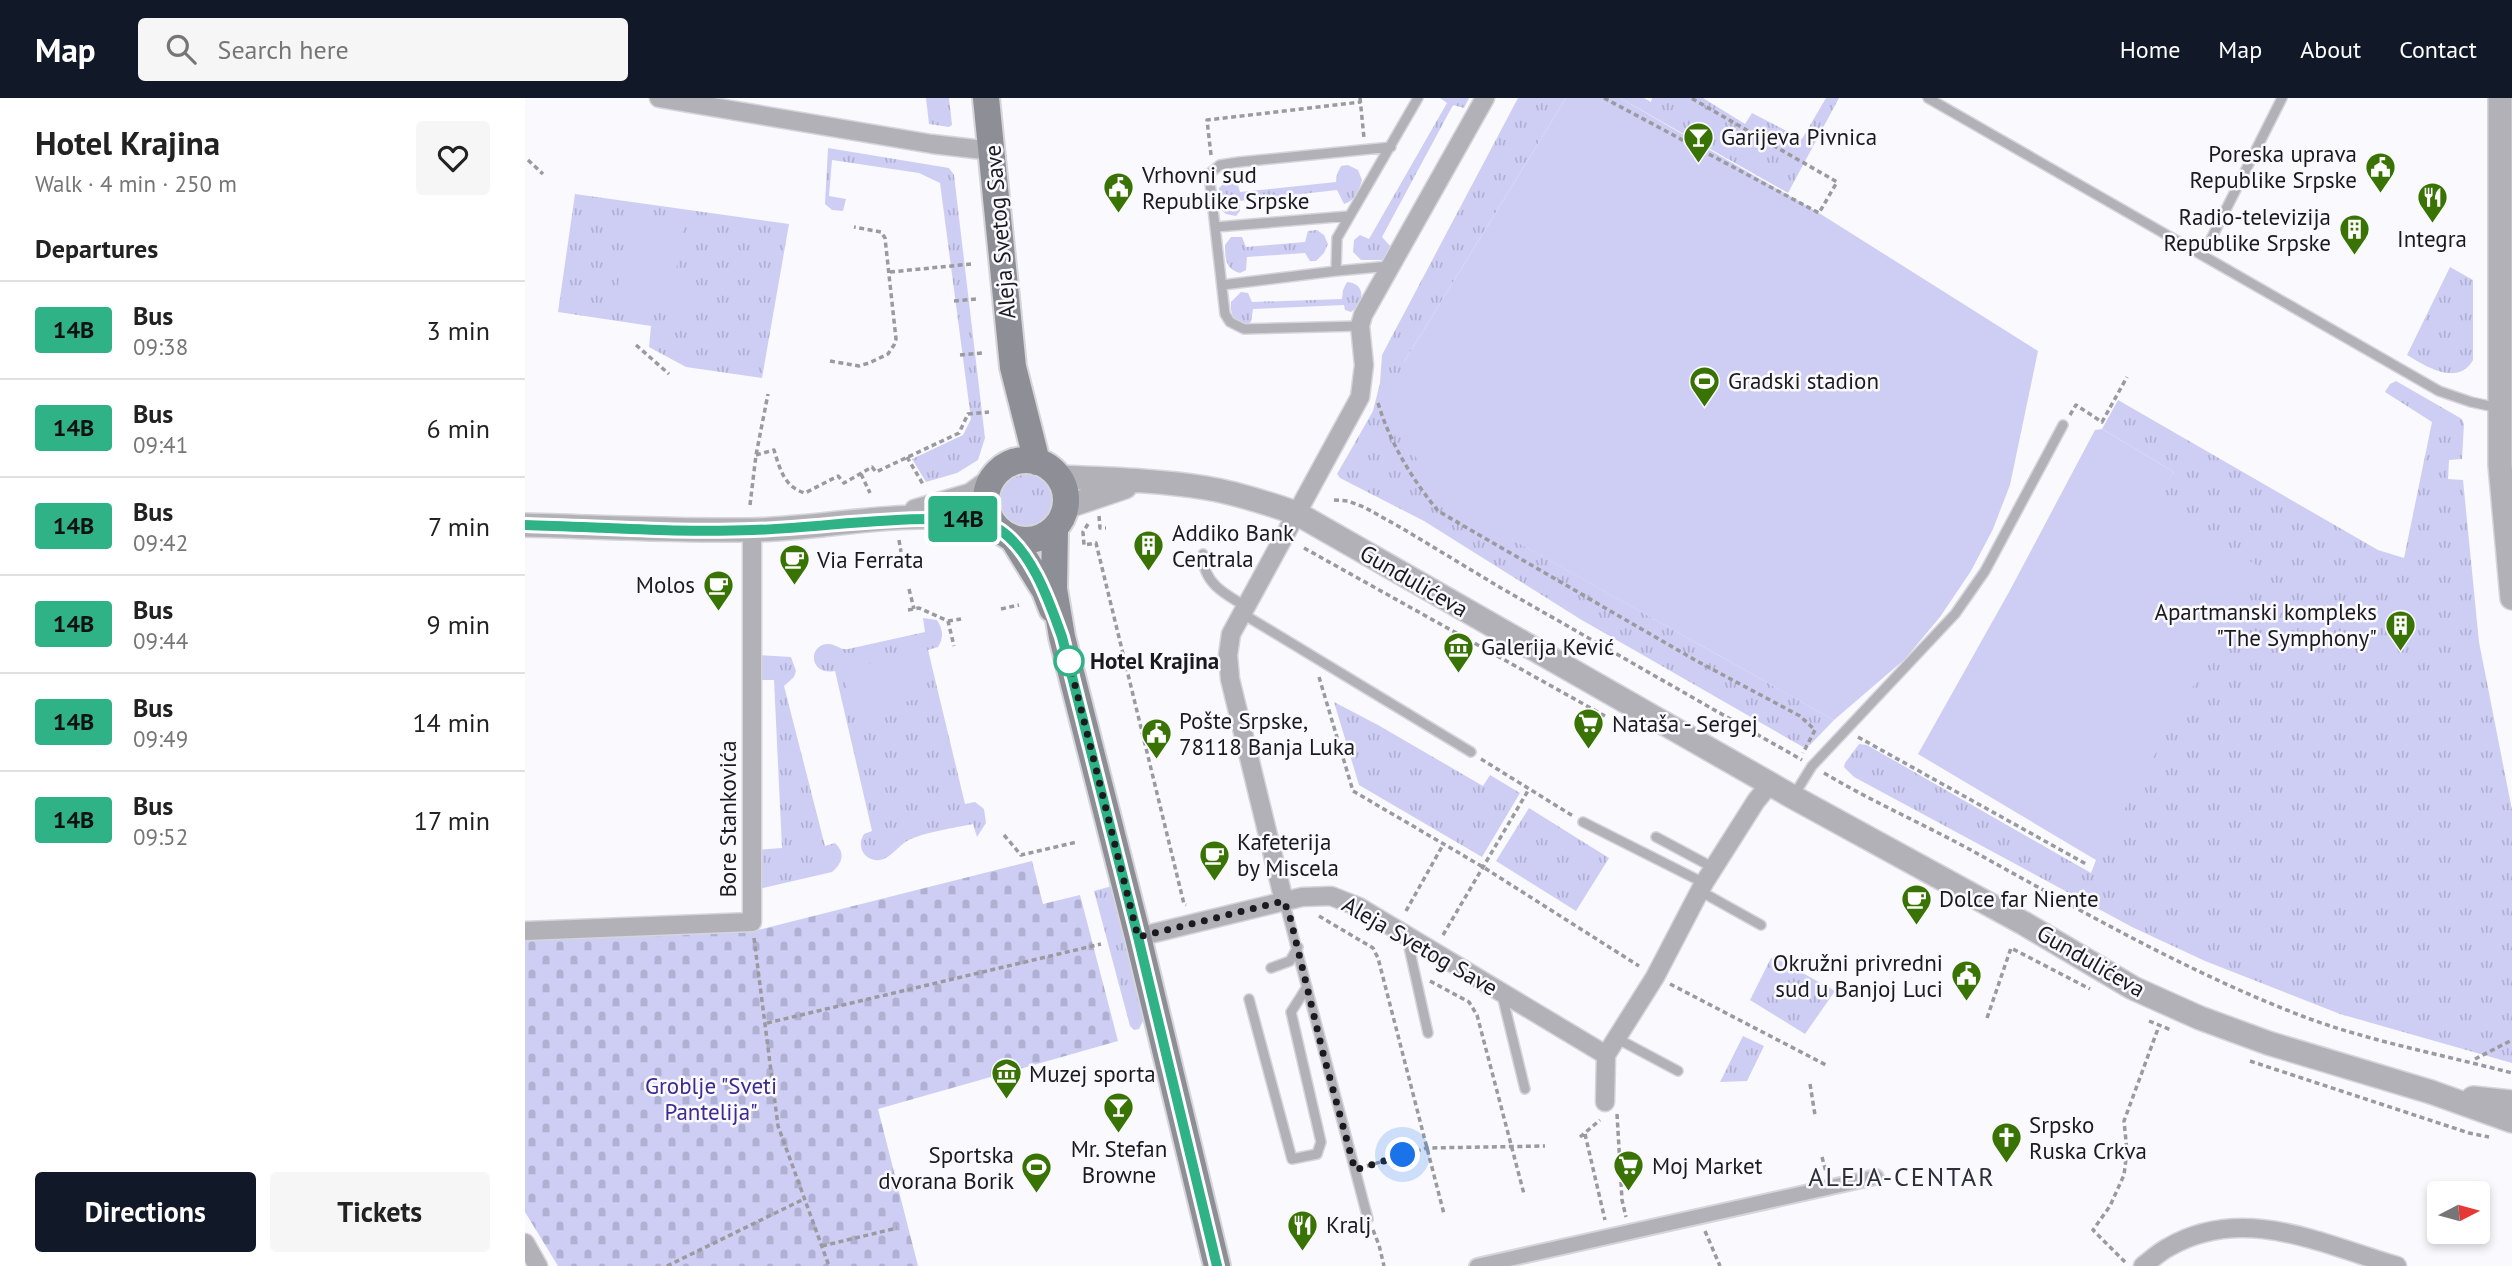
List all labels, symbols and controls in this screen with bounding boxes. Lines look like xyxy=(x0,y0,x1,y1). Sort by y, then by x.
search box xyxy=(138,18,628,81)
text: Map xyxy=(35,28,96,71)
icon: search xyxy=(162,30,200,68)
text: Search here xyxy=(218,33,349,66)
text: Home xyxy=(2120,34,2180,65)
text: Map xyxy=(2218,34,2262,65)
text: About xyxy=(2300,34,2361,65)
text: Contact xyxy=(2399,34,2477,65)
bar icon: Garijeva Pivnica xyxy=(1681,120,1715,164)
text: Hotel Krajina xyxy=(35,121,220,164)
button: heart xyxy=(416,121,490,195)
place label: Garijeva Pivnica xyxy=(1721,122,1877,151)
place label: Poreska uprava Republike Srpske xyxy=(2189,139,2357,194)
street label: Aleja Svetog Save xyxy=(977,144,1022,320)
public building icon: Poreska uprava Republike Srpske xyxy=(2363,150,2397,194)
place label: Vrhovni sud Republike Srpske xyxy=(1141,160,1310,215)
text: Walk · 4 min · 250 m xyxy=(35,169,237,198)
public building icon: Vrhovni sud Republike Srpske xyxy=(1102,171,1136,215)
restaurant icon: Integra xyxy=(2415,181,2449,225)
place label: Radio-televizija Republike Srpske xyxy=(2163,202,2331,257)
building icon: Radio-televizija Republike Srpske xyxy=(2337,213,2371,257)
place label: Integra xyxy=(2397,224,2467,253)
text: Departures xyxy=(35,232,158,265)
text: Bus xyxy=(133,299,173,332)
text: 14B xyxy=(53,314,94,345)
text: 3 min xyxy=(427,314,490,347)
text: 09:38 xyxy=(133,332,188,361)
sports icon: Gradski stadion xyxy=(1688,364,1722,408)
place label: Gradski stadion xyxy=(1728,366,1879,395)
text: Bus xyxy=(133,397,173,430)
text: 14B xyxy=(53,412,94,443)
text: 6 min xyxy=(427,412,490,445)
text: 09:41 xyxy=(133,430,188,459)
text: Bus xyxy=(133,495,173,528)
line badge: 14B xyxy=(923,496,1003,542)
text: 14B xyxy=(942,503,984,534)
text: 14B xyxy=(53,510,94,541)
text: 7 min xyxy=(428,510,490,543)
place label: Addiko Bank Centrala xyxy=(1172,518,1294,573)
text: 09:42 xyxy=(133,528,188,557)
building icon: Addiko Bank Centrala xyxy=(1132,529,1166,573)
street label: Gundulićeva xyxy=(1355,538,1474,623)
cafe icon: Via Ferrata xyxy=(777,543,811,587)
place label: Via Ferrata xyxy=(816,545,924,574)
cafe icon: Molos xyxy=(701,568,735,612)
place label: Molos xyxy=(636,570,695,599)
text: Bus xyxy=(133,593,173,626)
place label: Apartmanski kompleks "The Symphony" xyxy=(2154,597,2377,652)
text: 14B xyxy=(53,608,94,639)
text: 9 min xyxy=(427,608,490,641)
building icon: Apartmanski kompleks "The Symphony" xyxy=(2383,608,2417,652)
text: 09:44 xyxy=(133,626,188,655)
museum icon: Galerija Kević xyxy=(1441,630,1475,674)
place label: Galerija Kević xyxy=(1481,632,1614,661)
marker: Hotel Krajina xyxy=(1054,646,1084,676)
place label: Hotel Krajina xyxy=(1090,646,1219,675)
text: Bus xyxy=(133,691,173,724)
text: 14B xyxy=(53,706,94,737)
text: 14 min xyxy=(412,706,490,739)
place label: Pošte Srpske, 78118 Banja Luka xyxy=(1179,706,1355,761)
supermarket icon: Nataša - Sergej xyxy=(1572,707,1606,751)
place label: Nataša - Sergej xyxy=(1612,709,1758,738)
public building icon: Pošte Srpske, 78118 Banja Luka xyxy=(1139,717,1173,761)
text: 09:49 xyxy=(133,724,188,753)
street label: Bore Stankovića xyxy=(713,740,742,898)
text: Bus xyxy=(133,789,173,822)
text: 14B xyxy=(53,804,94,835)
text: 17 min xyxy=(414,804,490,837)
text: 09:52 xyxy=(133,822,188,851)
place label: Kafeterija by Miscela xyxy=(1237,827,1339,882)
cafe icon: Kafeterija by Miscela xyxy=(1197,838,1231,882)
cafe icon: Dolce far Niente xyxy=(1899,882,1933,926)
place label: Dolce far Niente xyxy=(1939,884,2099,913)
street label: Aleja Svetog Save xyxy=(1337,889,1503,1002)
street label: Gundulićeva xyxy=(2032,918,2151,1003)
place label: Okružni privredni sud u Banjoj Luci xyxy=(1773,948,1943,1003)
public building icon: Okružni privredni sud u Banjoj Luci xyxy=(1949,959,1983,1003)
museum icon: Muzej sporta xyxy=(989,1057,1023,1101)
place label: Muzej sporta xyxy=(1029,1059,1156,1088)
park label: Groblje "Sveti Pantelija" xyxy=(645,1071,777,1126)
bar icon: Mr. Stefan Browne xyxy=(1102,1091,1136,1135)
place label: Srpsko Ruska Crkva xyxy=(2029,1110,2147,1165)
church icon: Srpsko Ruska Crkva xyxy=(1989,1121,2023,1165)
place label: Mr. Stefan Browne xyxy=(1071,1134,1167,1189)
your location xyxy=(1385,1137,1420,1172)
place label: Sportska dvorana Borik xyxy=(878,1140,1014,1195)
supermarket icon: Moj Market xyxy=(1612,1149,1646,1193)
sports icon: Sportska dvorana Borik xyxy=(1020,1151,1054,1195)
place label: Moj Market xyxy=(1652,1151,1763,1180)
district label: ALEJA-CENTAR xyxy=(1808,1160,1996,1193)
button: Directions xyxy=(35,1172,256,1252)
button: Tickets xyxy=(270,1172,490,1252)
north arrow xyxy=(2427,1181,2490,1244)
map controls xyxy=(2427,1181,2490,1244)
restaurant icon: Kralj xyxy=(1286,1208,1320,1252)
place label: Kralj xyxy=(1326,1210,1371,1239)

